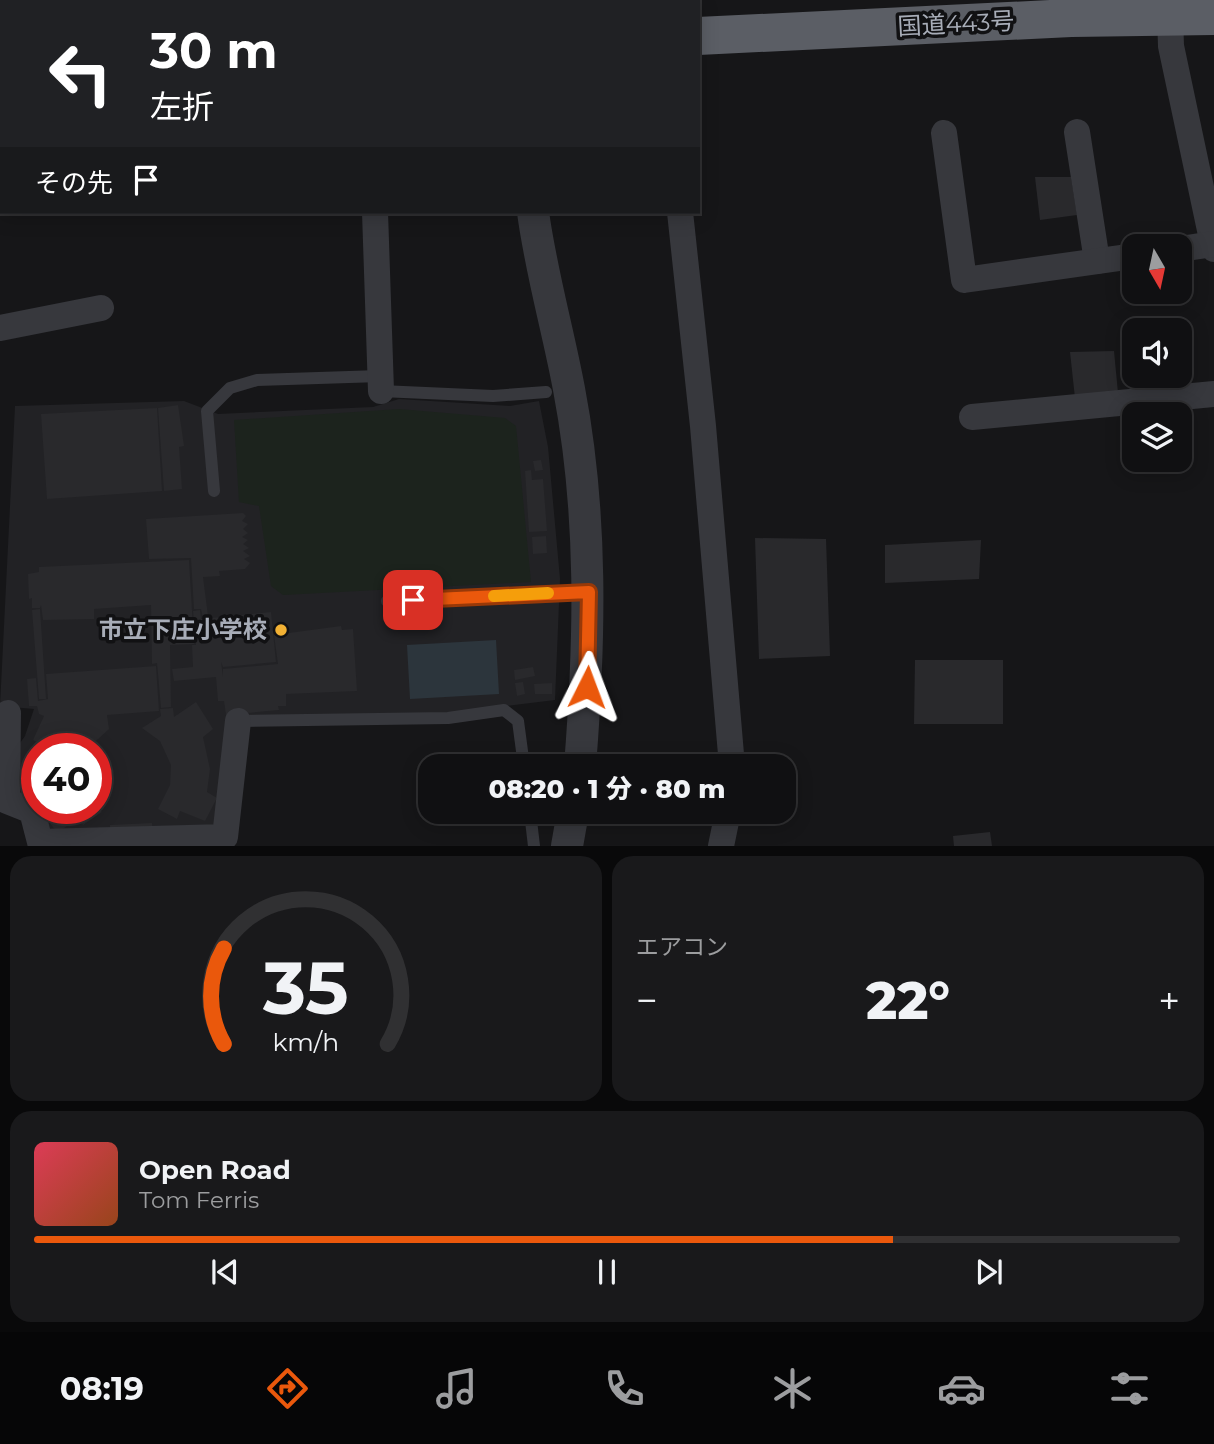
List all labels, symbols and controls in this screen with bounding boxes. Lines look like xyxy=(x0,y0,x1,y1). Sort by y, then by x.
street label: 国道443号 xyxy=(897,6,1015,41)
text: 30 m xyxy=(150,21,278,80)
icon: left xyxy=(35,28,126,119)
text: 左折 xyxy=(150,87,214,126)
icon: arrive xyxy=(127,161,165,199)
text: その先 xyxy=(35,167,113,199)
north arrow xyxy=(1122,234,1192,304)
map controls xyxy=(1122,234,1192,472)
button: sound xyxy=(1122,318,1192,388)
button: layers xyxy=(1122,402,1192,472)
pin xyxy=(383,570,443,630)
icon: arrive xyxy=(394,581,432,619)
place label: 市立下庄小学校 xyxy=(99,615,267,644)
marker: 市立下庄小学校 xyxy=(273,622,289,638)
position arrow xyxy=(550,650,624,724)
speed limit sign: 40 xyxy=(21,733,112,824)
text: 08:20 · 1 分 · 80 m xyxy=(488,773,726,805)
text: エアコン xyxy=(636,933,728,961)
text: 35 xyxy=(262,945,349,1033)
text: 22° xyxy=(866,969,950,1032)
text: − xyxy=(636,977,658,1024)
text: + xyxy=(1158,977,1180,1024)
text: km/h xyxy=(273,1027,339,1057)
text: Open Road xyxy=(139,1154,291,1186)
text: Tom Ferris xyxy=(139,1186,259,1214)
icon: previous xyxy=(206,1253,244,1291)
icon: pause xyxy=(588,1253,626,1291)
icon: next xyxy=(970,1253,1008,1291)
icon: directions xyxy=(263,1364,312,1413)
icon: music xyxy=(432,1364,481,1413)
icon: phone xyxy=(600,1364,649,1413)
icon: climate xyxy=(768,1364,817,1413)
icon: car xyxy=(937,1364,986,1413)
icon: filters xyxy=(1105,1364,1154,1413)
text: 08:19 xyxy=(60,1369,144,1408)

